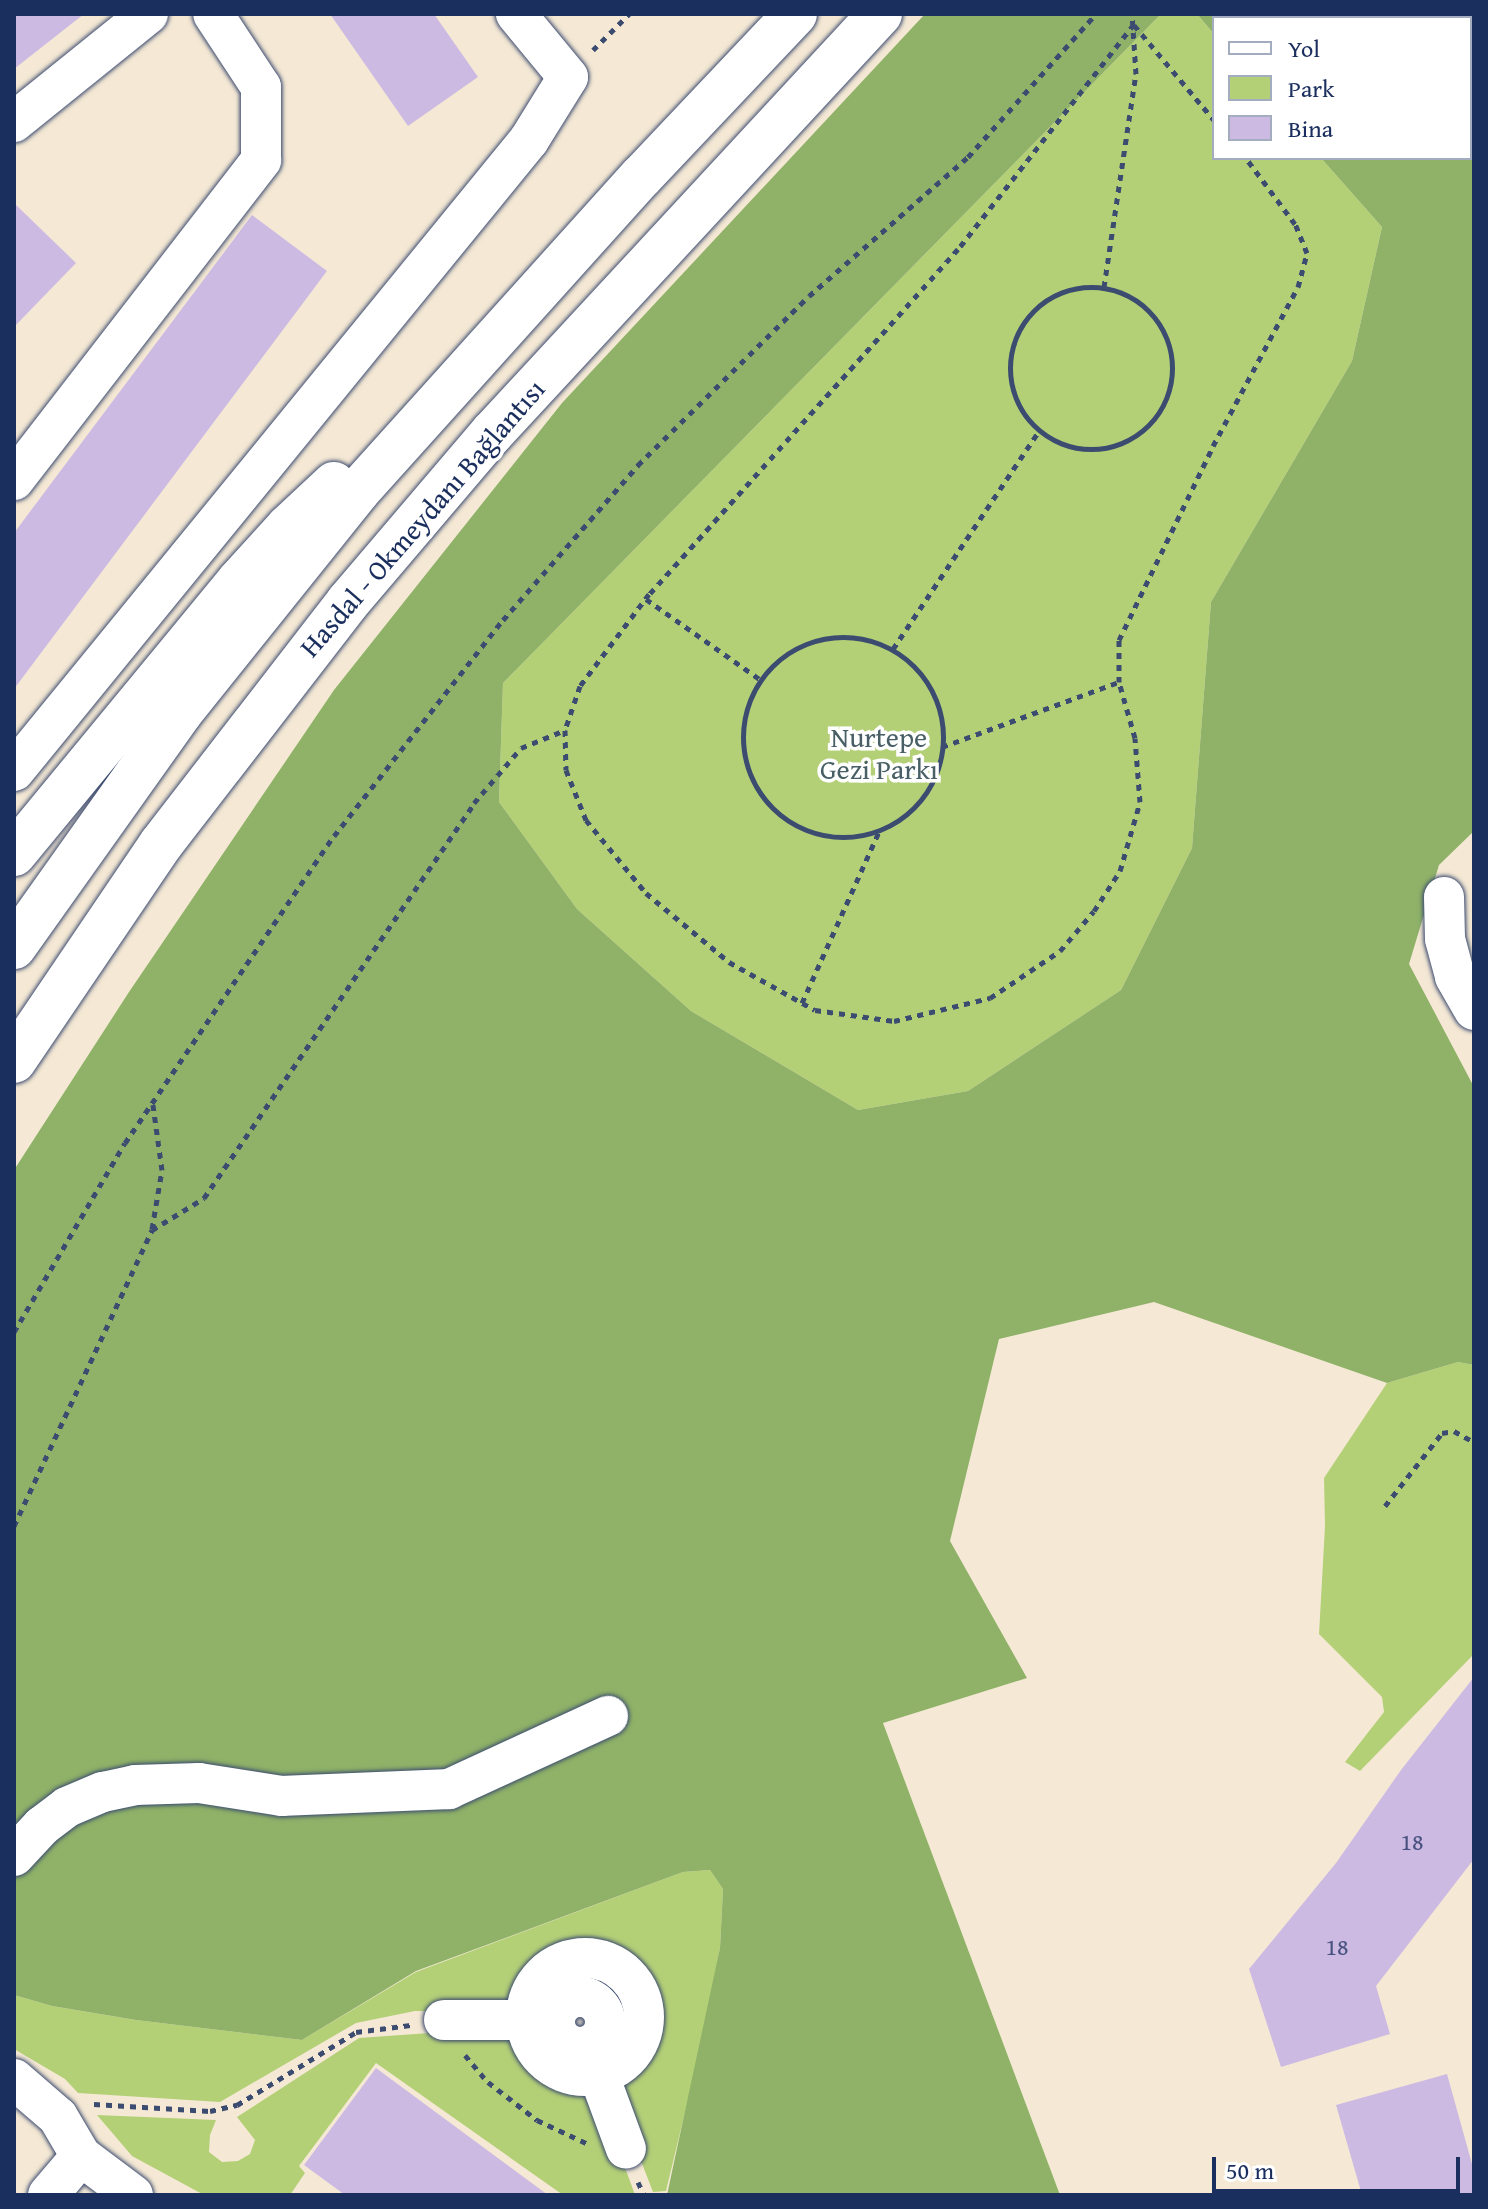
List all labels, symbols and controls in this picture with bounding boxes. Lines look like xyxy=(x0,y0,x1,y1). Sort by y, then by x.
legend xyxy=(1212,16,1472,160)
text: Yol xyxy=(1288,31,1320,66)
text: Park xyxy=(1288,71,1334,106)
text: Bina xyxy=(1288,111,1333,146)
street label: Hasdal - Okmeydanı Bağlantısı xyxy=(292,372,552,664)
park label: Nurtepe Gezi Parkı xyxy=(820,720,938,786)
house number: 18 xyxy=(1400,1828,1424,1856)
house number: 18 xyxy=(1325,1933,1349,1961)
scale bar xyxy=(1216,2141,1464,2191)
text: 50 m xyxy=(1226,2153,1274,2188)

